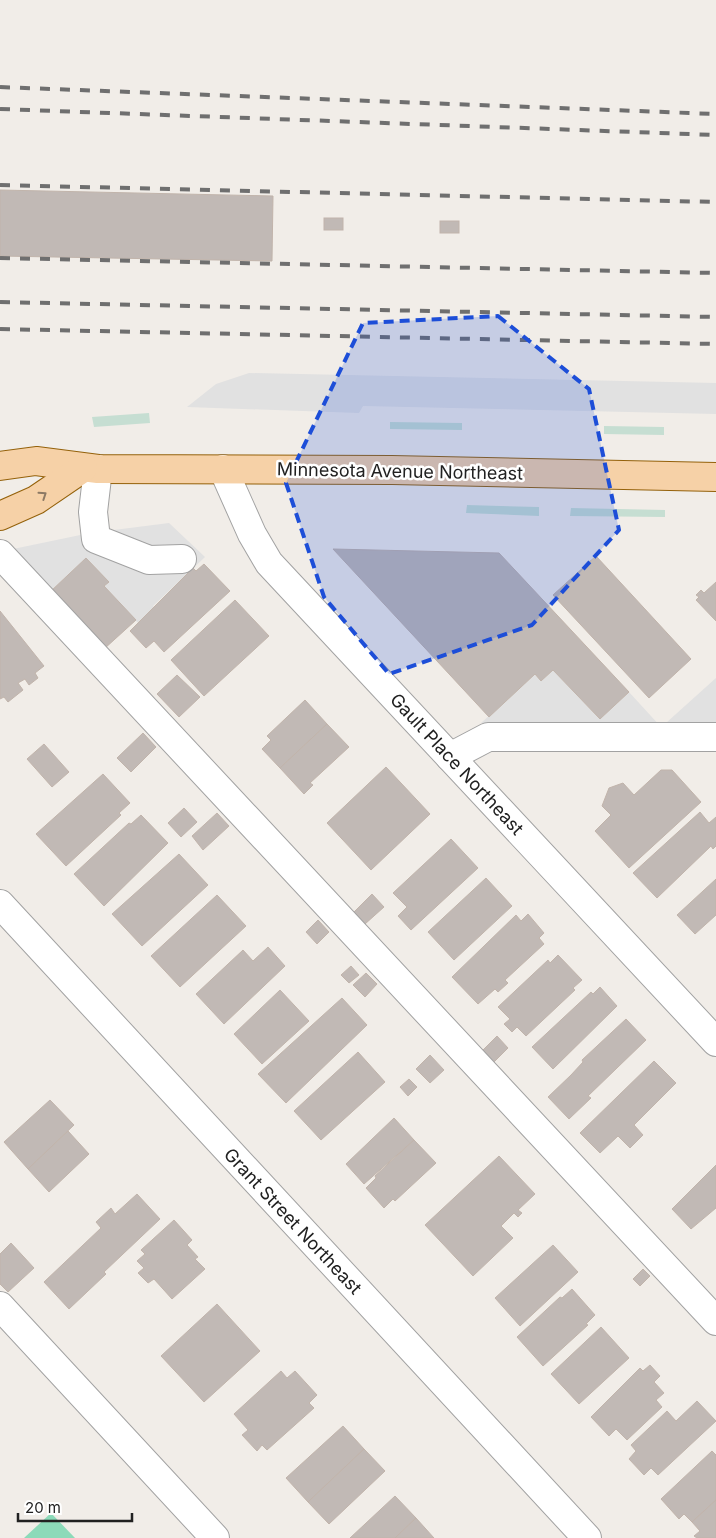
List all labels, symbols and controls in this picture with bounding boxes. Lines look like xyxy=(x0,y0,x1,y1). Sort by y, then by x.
street label: Minnesota Avenue Northeast xyxy=(277,458,523,484)
one-way arrow xyxy=(37,492,47,501)
street label: Gault Place Northeast xyxy=(386,689,528,839)
street label: Grant Street Northeast xyxy=(220,1144,366,1298)
scale bar xyxy=(18,1490,131,1522)
text: 20 m xyxy=(25,1498,61,1517)

